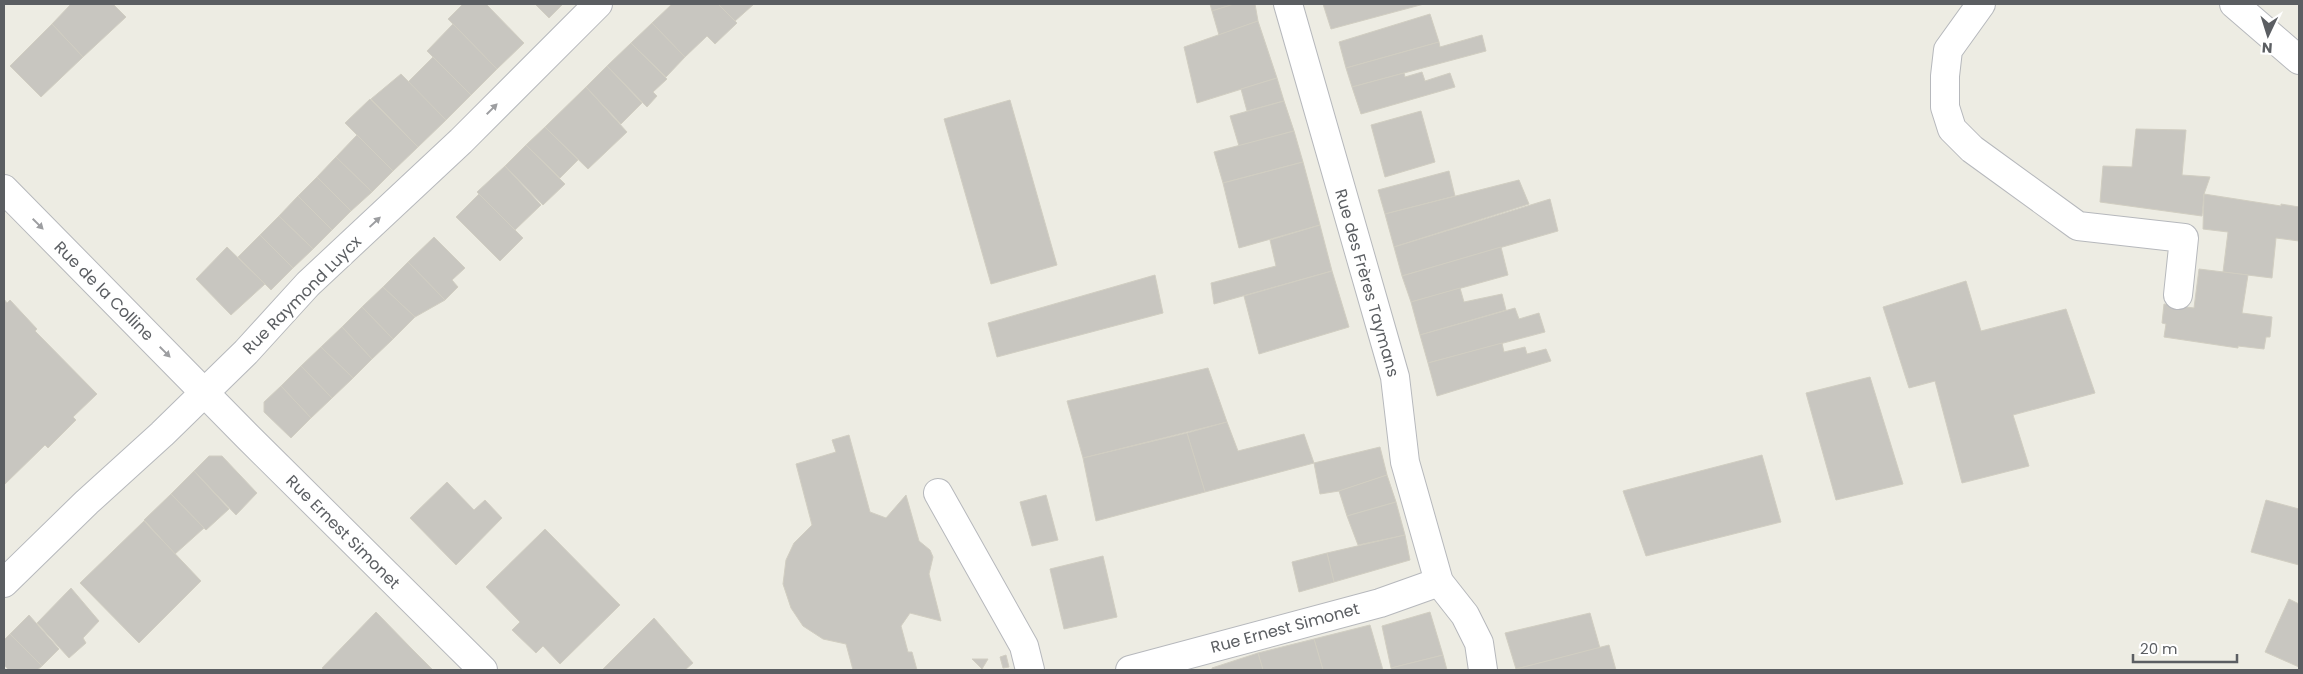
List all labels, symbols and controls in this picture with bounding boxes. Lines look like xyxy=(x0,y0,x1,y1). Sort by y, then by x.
north arrow xyxy=(2243,10,2293,60)
text: N xyxy=(2261,38,2273,58)
one-way arrow xyxy=(486,103,498,115)
street label: Rue des Frères Taymans xyxy=(1329,186,1405,380)
one-way arrow xyxy=(368,216,380,228)
one-way arrow xyxy=(32,218,44,230)
street label: Rue Raymond Luycx xyxy=(238,230,367,359)
street label: Rue de la Colline xyxy=(49,236,159,346)
one-way arrow xyxy=(158,346,170,358)
street label: Rue Ernest Simonet xyxy=(281,470,405,594)
street label: Rue Ernest Simonet xyxy=(1208,597,1362,659)
scale bar xyxy=(2133,632,2237,664)
text: 20 m xyxy=(2140,638,2178,659)

